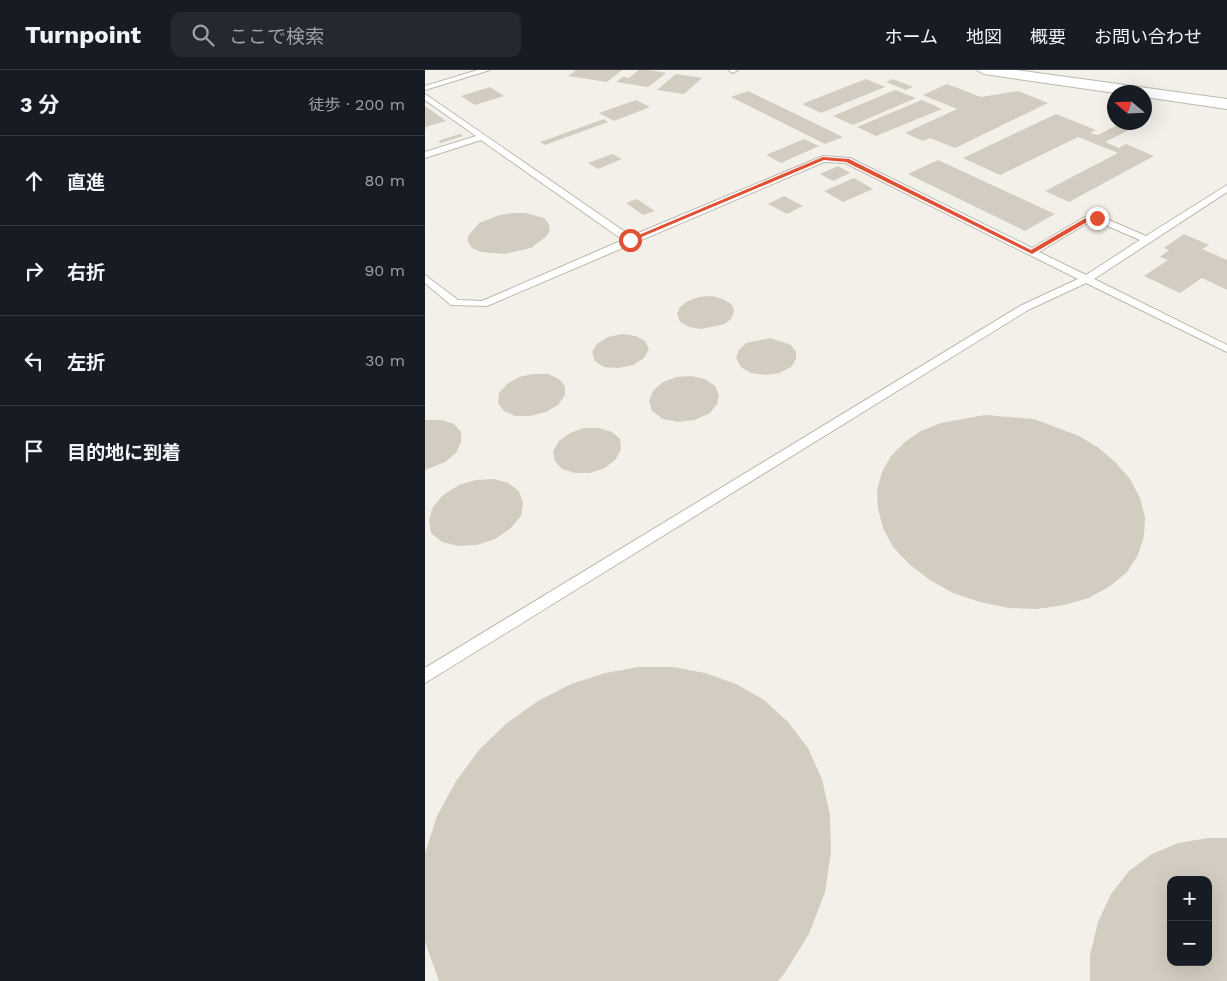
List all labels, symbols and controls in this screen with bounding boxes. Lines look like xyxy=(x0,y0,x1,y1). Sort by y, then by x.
search box xyxy=(171,12,521,57)
text: Turnpoint xyxy=(25,21,141,49)
icon: search xyxy=(189,21,217,49)
text: ここで検索 xyxy=(229,25,324,48)
text: ホーム xyxy=(885,26,938,47)
text: 地図 xyxy=(966,26,1002,47)
text: 概要 xyxy=(1030,26,1066,47)
text: お問い合わせ xyxy=(1094,26,1202,47)
north arrow xyxy=(1107,85,1152,130)
text: 3 分 xyxy=(20,92,59,117)
text: 徒歩 · 200 m xyxy=(309,95,405,114)
icon: ahead xyxy=(20,167,48,195)
text: 直進 xyxy=(67,171,105,194)
text: 80 m xyxy=(364,171,405,190)
route end xyxy=(1086,207,1109,230)
route start xyxy=(619,229,642,252)
icon: right xyxy=(20,257,48,285)
text: 右折 xyxy=(67,261,105,284)
text: 90 m xyxy=(364,261,405,280)
icon: left xyxy=(20,347,48,375)
text: 左折 xyxy=(67,351,105,374)
text: 30 m xyxy=(365,351,405,370)
icon: arrive xyxy=(20,437,48,465)
text: 目的地に到着 xyxy=(67,441,181,464)
map controls xyxy=(1167,876,1212,966)
button: + xyxy=(1167,876,1212,921)
button: − xyxy=(1167,921,1212,966)

